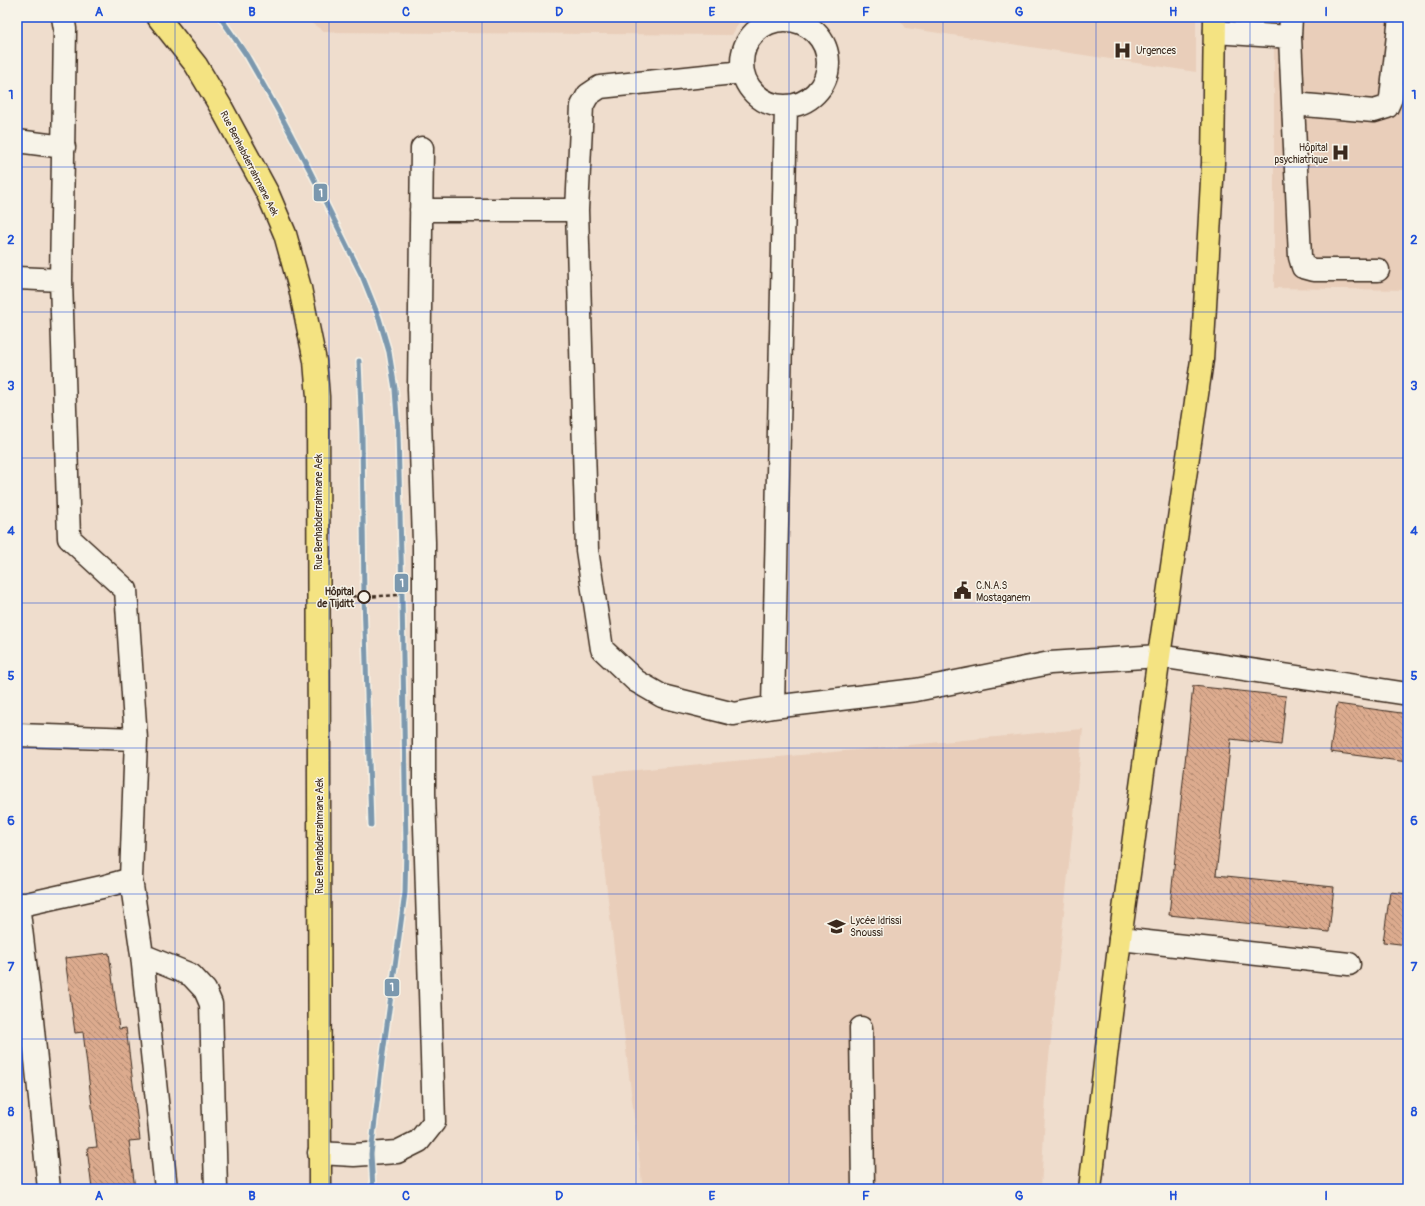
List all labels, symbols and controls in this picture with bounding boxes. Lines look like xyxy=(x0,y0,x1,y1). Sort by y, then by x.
text: A xyxy=(95,4,104,20)
text: B xyxy=(248,4,256,20)
text: C xyxy=(402,4,410,20)
text: D xyxy=(555,4,563,20)
text: E xyxy=(709,4,716,20)
text: F xyxy=(862,4,870,20)
text: G xyxy=(1015,4,1024,20)
text: H xyxy=(1169,4,1177,20)
text: I xyxy=(1324,4,1328,20)
hospital icon: Urgences xyxy=(1113,40,1133,60)
place label: Urgences xyxy=(1136,45,1177,57)
text: 1 xyxy=(8,87,14,103)
text: 1 xyxy=(1411,87,1417,103)
street label: Rue Benhabderrahmane Aek xyxy=(217,109,281,219)
place label: Hôpital psychiatrique xyxy=(1275,142,1328,166)
hospital icon: Hôpital psychiatrique xyxy=(1331,143,1351,163)
line badge: 1 xyxy=(313,183,328,202)
text: 1 xyxy=(319,187,323,200)
text: 2 xyxy=(7,232,15,248)
text: 2 xyxy=(1410,232,1418,248)
text: 3 xyxy=(7,378,15,394)
text: 3 xyxy=(1410,378,1418,394)
street label: Rue Benhabderrahmane Aek xyxy=(313,453,325,570)
text: 4 xyxy=(7,523,15,539)
text: 4 xyxy=(1410,523,1418,539)
line badge: 1 xyxy=(394,573,409,593)
text: 1 xyxy=(400,577,404,590)
place label: C.N.A.S Mostaganem xyxy=(976,580,1031,604)
public building icon: C.N.A.S Mostaganem xyxy=(953,581,973,601)
place label: Hôpital de Tijditt xyxy=(317,586,355,610)
marker: Hôpital de Tijditt xyxy=(357,590,371,604)
text: 5 xyxy=(7,668,15,684)
text: 5 xyxy=(1410,668,1418,684)
street label: Rue Benhabderrahmane Aek xyxy=(314,777,326,894)
text: 6 xyxy=(7,813,15,829)
text: 6 xyxy=(1410,813,1418,829)
place label: Lycée Idrissi Snoussi xyxy=(850,915,901,939)
school or university icon: Lycée Idrissi Snoussi xyxy=(827,916,847,936)
text: 7 xyxy=(8,959,15,975)
text: 7 xyxy=(1411,959,1418,975)
line badge: 1 xyxy=(384,978,400,997)
text: 1 xyxy=(390,981,394,994)
text: 8 xyxy=(8,1104,15,1120)
text: 8 xyxy=(1411,1104,1418,1120)
text: A xyxy=(95,1188,104,1204)
text: B xyxy=(248,1188,256,1204)
text: C xyxy=(402,1188,410,1204)
text: D xyxy=(555,1188,563,1204)
text: E xyxy=(709,1188,716,1204)
text: F xyxy=(862,1188,870,1204)
text: G xyxy=(1015,1188,1024,1204)
text: H xyxy=(1169,1188,1177,1204)
text: I xyxy=(1324,1188,1328,1204)

